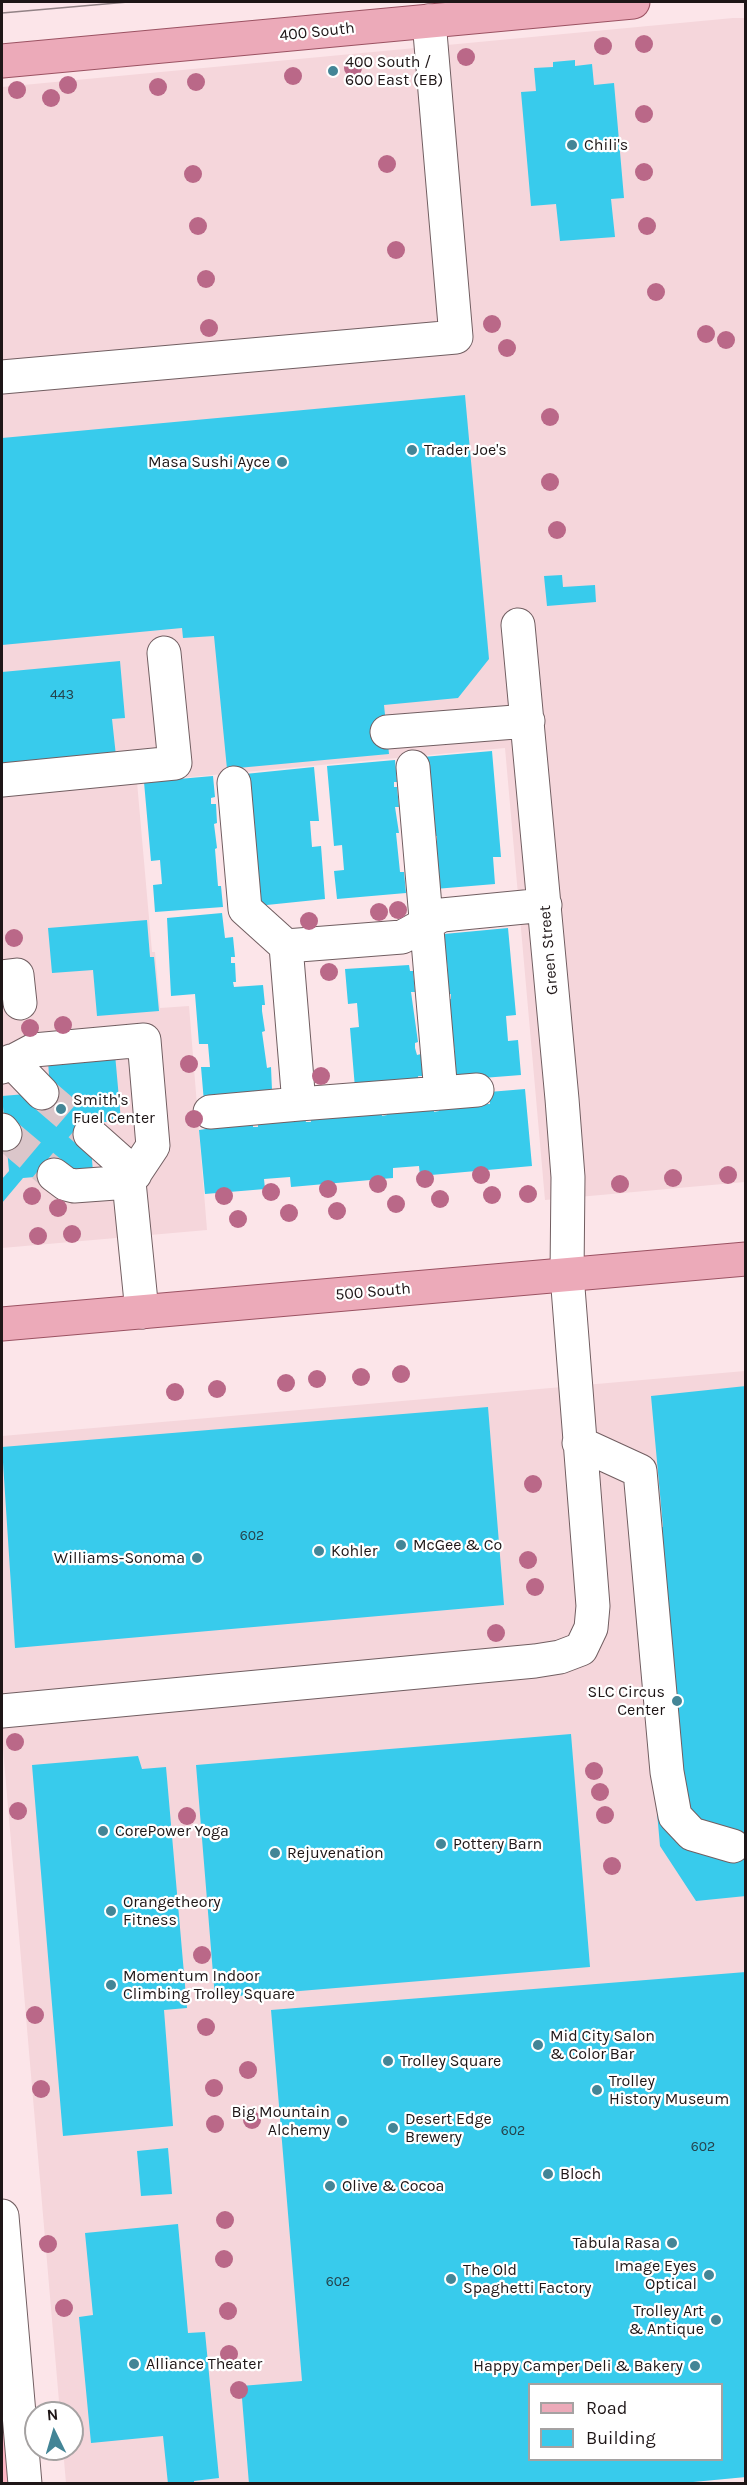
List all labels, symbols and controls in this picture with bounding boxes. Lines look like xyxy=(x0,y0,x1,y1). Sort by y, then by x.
street label: 400 South xyxy=(278,19,356,45)
place label: 400 South / 600 East (EB) xyxy=(345,52,443,90)
marker: 400 South / 600 East (EB) xyxy=(326,64,340,78)
place label: Chili's xyxy=(584,135,628,155)
marker: Chili's xyxy=(565,138,579,152)
place label: Trader Joe's xyxy=(424,440,507,460)
marker: Trader Joe's xyxy=(405,443,419,457)
place label: Masa Sushi Ayce xyxy=(148,452,270,472)
marker: Masa Sushi Ayce xyxy=(275,455,289,469)
house number: 443 xyxy=(50,687,74,703)
street label: Green Street xyxy=(536,904,562,996)
place label: Smith's Fuel Center xyxy=(73,1090,155,1128)
marker: Smith's Fuel Center xyxy=(54,1102,68,1116)
street label: 500 South xyxy=(335,1279,411,1305)
house number: 602 xyxy=(240,1528,264,1544)
place label: McGee & Co xyxy=(413,1535,502,1555)
marker: McGee & Co xyxy=(394,1538,408,1552)
place label: Kohler xyxy=(331,1541,378,1561)
marker: Kohler xyxy=(312,1544,326,1558)
place label: Williams-Sonoma xyxy=(54,1548,185,1568)
marker: Williams-Sonoma xyxy=(190,1551,204,1565)
place label: SLC Circus Center xyxy=(588,1682,665,1720)
marker: SLC Circus Center xyxy=(670,1694,684,1708)
place label: CorePower Yoga xyxy=(115,1821,229,1841)
marker: CorePower Yoga xyxy=(96,1824,110,1838)
place label: Pottery Barn xyxy=(453,1834,542,1854)
marker: Pottery Barn xyxy=(434,1837,448,1851)
place label: Rejuvenation xyxy=(287,1843,384,1863)
marker: Rejuvenation xyxy=(268,1846,282,1860)
place label: Orangetheory Fitness xyxy=(123,1892,221,1930)
marker: Orangetheory Fitness xyxy=(104,1904,118,1918)
place label: Momentum Indoor Climbing Trolley Square xyxy=(123,1966,295,2004)
marker: Momentum Indoor Climbing Trolley Square xyxy=(104,1978,118,1992)
place label: Mid City Salon & Color Bar xyxy=(550,2026,655,2064)
marker: Mid City Salon & Color Bar xyxy=(531,2038,545,2052)
place label: Trolley Square xyxy=(400,2051,501,2071)
marker: Trolley Square xyxy=(381,2054,395,2068)
place label: Trolley History Museum xyxy=(609,2071,729,2109)
marker: Trolley History Museum xyxy=(590,2083,604,2097)
place label: Big Mountain Alchemy xyxy=(232,2102,330,2140)
place label: Desert Edge Brewery xyxy=(405,2109,492,2147)
marker: Big Mountain Alchemy xyxy=(335,2114,349,2128)
marker: Desert Edge Brewery xyxy=(386,2121,400,2135)
house number: 602 xyxy=(501,2123,525,2139)
house number: 602 xyxy=(691,2139,715,2155)
place label: Bloch xyxy=(560,2164,601,2184)
marker: Bloch xyxy=(541,2167,555,2181)
place label: Olive & Cocoa xyxy=(342,2176,444,2196)
marker: Olive & Cocoa xyxy=(323,2179,337,2193)
place label: Tabula Rasa xyxy=(572,2233,660,2253)
marker: Tabula Rasa xyxy=(665,2236,679,2250)
place label: Image Eyes Optical xyxy=(615,2256,697,2294)
place label: The Old Spaghetti Factory xyxy=(463,2260,591,2298)
marker: Image Eyes Optical xyxy=(702,2268,716,2282)
marker: The Old Spaghetti Factory xyxy=(444,2272,458,2286)
house number: 602 xyxy=(326,2274,350,2290)
place label: Trolley Art & Antique xyxy=(629,2301,704,2339)
marker: Trolley Art & Antique xyxy=(709,2313,723,2327)
place label: Alliance Theater xyxy=(146,2354,262,2374)
place label: Happy Camper Deli & Bakery xyxy=(473,2356,683,2376)
marker: Alliance Theater xyxy=(127,2357,141,2371)
marker: Happy Camper Deli & Bakery xyxy=(688,2359,702,2373)
legend xyxy=(528,2383,723,2461)
text: Road xyxy=(586,2397,627,2419)
north arrow xyxy=(24,2401,84,2461)
text: N xyxy=(46,2405,59,2425)
text: Building xyxy=(586,2427,656,2449)

